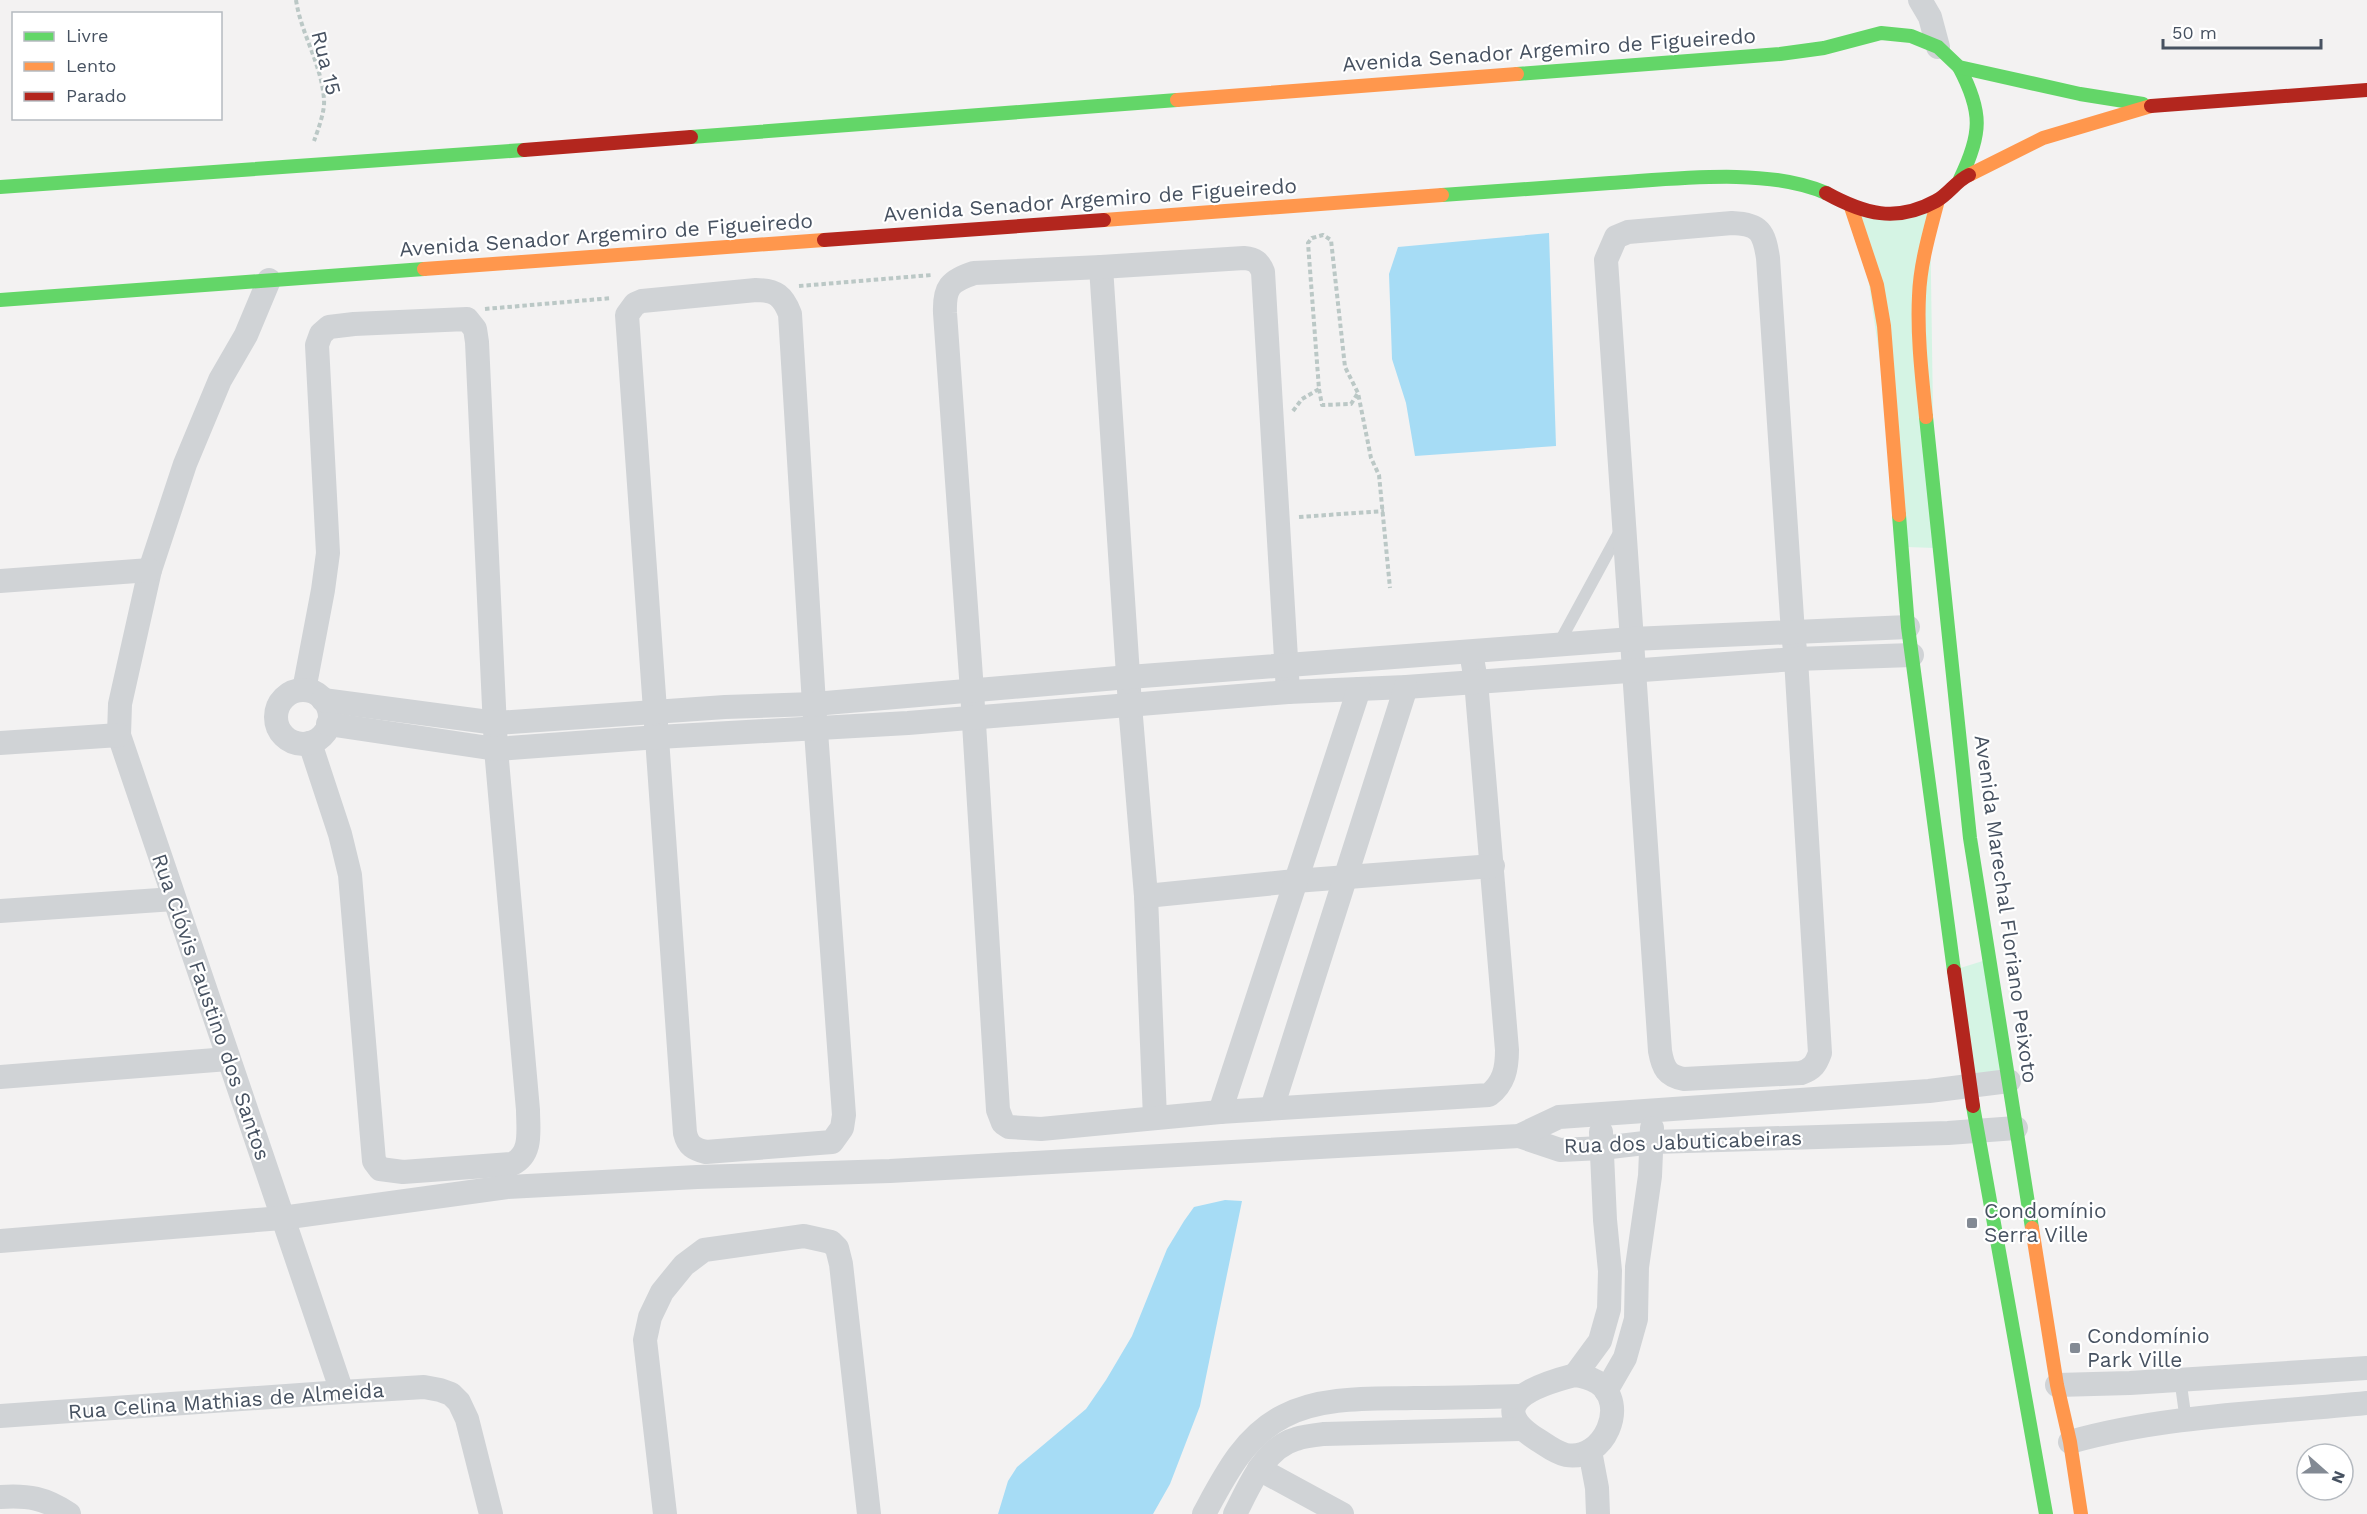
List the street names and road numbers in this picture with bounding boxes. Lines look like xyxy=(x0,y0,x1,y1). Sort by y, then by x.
street label: Avenida Senador Argemiro de Figueiredo xyxy=(1341,23,1757,76)
street label: Rua 15 xyxy=(306,28,347,98)
street label: Avenida Senador Argemiro de Figueiredo xyxy=(882,173,1298,226)
street label: Avenida Senador Argemiro de Figueiredo xyxy=(398,208,814,261)
street label: Avenida Marechal Floriano Peixoto xyxy=(1970,733,2043,1085)
street label: Rua Clóvis Faustino dos Santos xyxy=(147,850,276,1163)
street label: Rua dos Jabuticabeiras xyxy=(1563,1125,1803,1158)
street label: Rua Celina Mathias de Almeida xyxy=(67,1377,385,1424)

